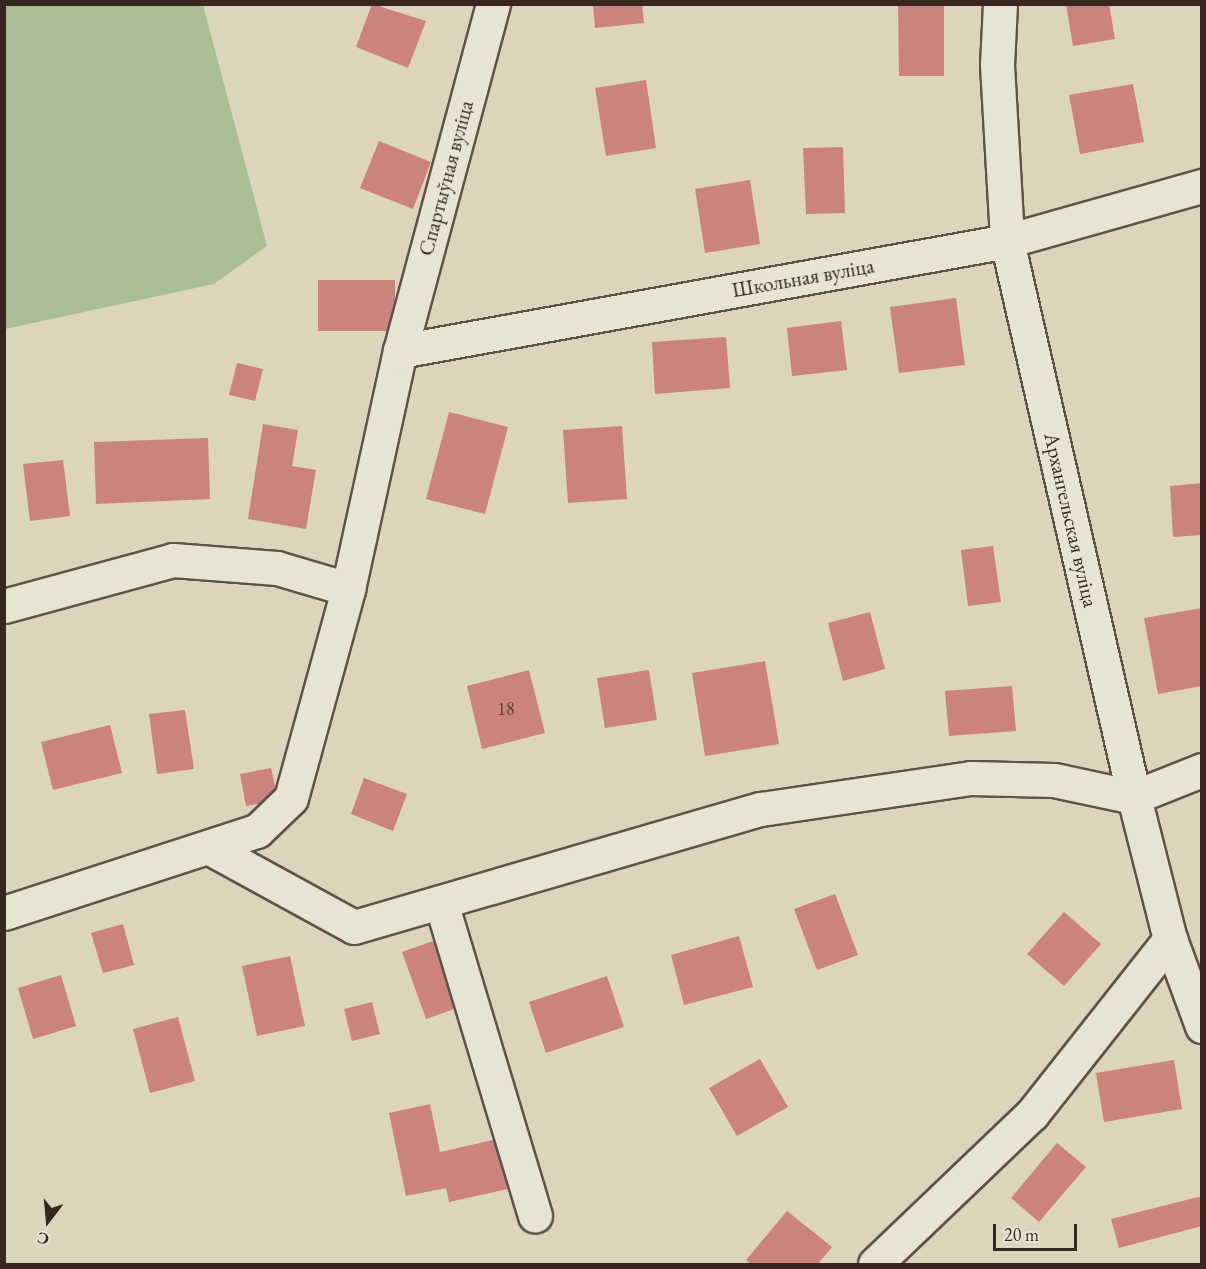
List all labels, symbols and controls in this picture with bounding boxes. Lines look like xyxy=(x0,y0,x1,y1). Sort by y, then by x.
street label: Спартыўная вуліца xyxy=(413,97,479,259)
street label: Школьная вуліца xyxy=(730,253,876,303)
street label: Архангельская вуліца xyxy=(1039,430,1103,610)
house number: 18 xyxy=(497,698,515,720)
north arrow xyxy=(18,1191,78,1251)
scale bar xyxy=(996,1212,1080,1250)
text: 20 m xyxy=(1004,1223,1039,1246)
text: С xyxy=(35,1227,51,1250)

